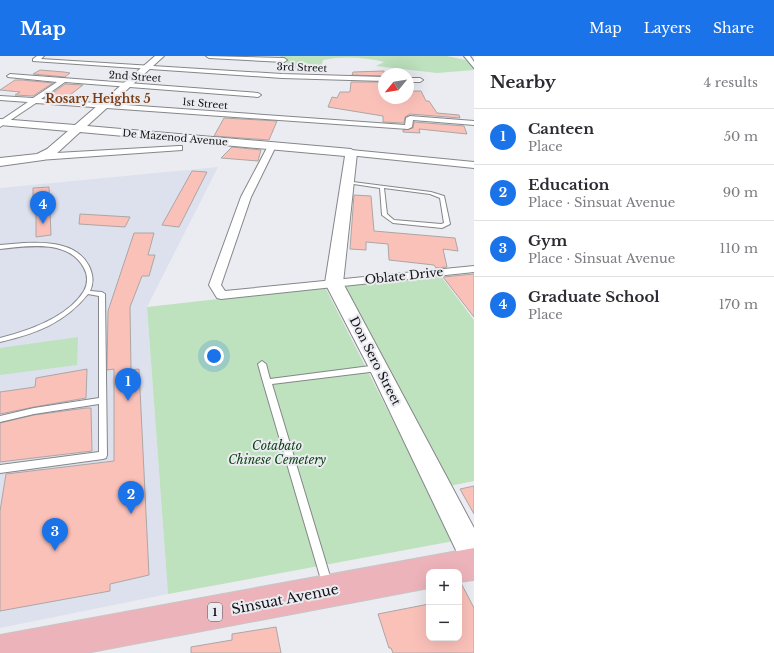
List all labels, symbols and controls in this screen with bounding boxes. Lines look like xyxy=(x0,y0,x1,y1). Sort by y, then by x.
text: Map xyxy=(20,17,66,40)
text: Map xyxy=(589,19,622,37)
text: Layers xyxy=(644,19,691,37)
text: Share xyxy=(713,19,754,37)
street label: 3rd Street xyxy=(277,60,328,75)
street label: 2nd Street xyxy=(108,68,162,85)
north arrow xyxy=(378,68,414,104)
text: Nearby xyxy=(490,72,556,93)
text: 4 results xyxy=(704,74,758,91)
district label: Rosary Heights 5 xyxy=(45,91,151,106)
street label: 1st Street xyxy=(182,95,229,112)
text: Canteen xyxy=(528,119,594,138)
street label: De Mazenod Avenue xyxy=(122,126,229,149)
text: 1 xyxy=(500,128,506,145)
text: 50 m xyxy=(724,128,758,145)
text: Place xyxy=(528,138,563,155)
text: Education xyxy=(528,175,610,194)
text: 2 xyxy=(499,184,507,201)
text: 90 m xyxy=(723,184,758,201)
pin: 4 xyxy=(30,191,56,224)
text: Place · Sinsuat Avenue xyxy=(528,194,675,211)
text: Gym xyxy=(528,231,567,250)
text: 3 xyxy=(499,240,507,257)
text: 110 m xyxy=(719,240,758,257)
text: Place · Sinsuat Avenue xyxy=(528,250,675,267)
street label: Oblate Drive xyxy=(364,264,444,287)
text: Graduate School xyxy=(528,287,660,306)
text: 4 xyxy=(499,296,507,313)
text: 170 m xyxy=(719,296,758,313)
text: Place xyxy=(528,306,563,323)
street label: Don Sero Street xyxy=(347,314,405,408)
your location xyxy=(204,346,224,366)
pin: 1 xyxy=(115,368,141,401)
park label: Cotabato Chinese Cemetery xyxy=(228,438,327,467)
pin: 2 xyxy=(118,481,144,514)
pin: 3 xyxy=(42,518,68,551)
map controls xyxy=(426,569,462,641)
button: + xyxy=(426,569,462,605)
street label: Sinsuat Avenue xyxy=(230,580,340,618)
road number: 1 xyxy=(208,603,222,621)
button: − xyxy=(426,605,462,641)

